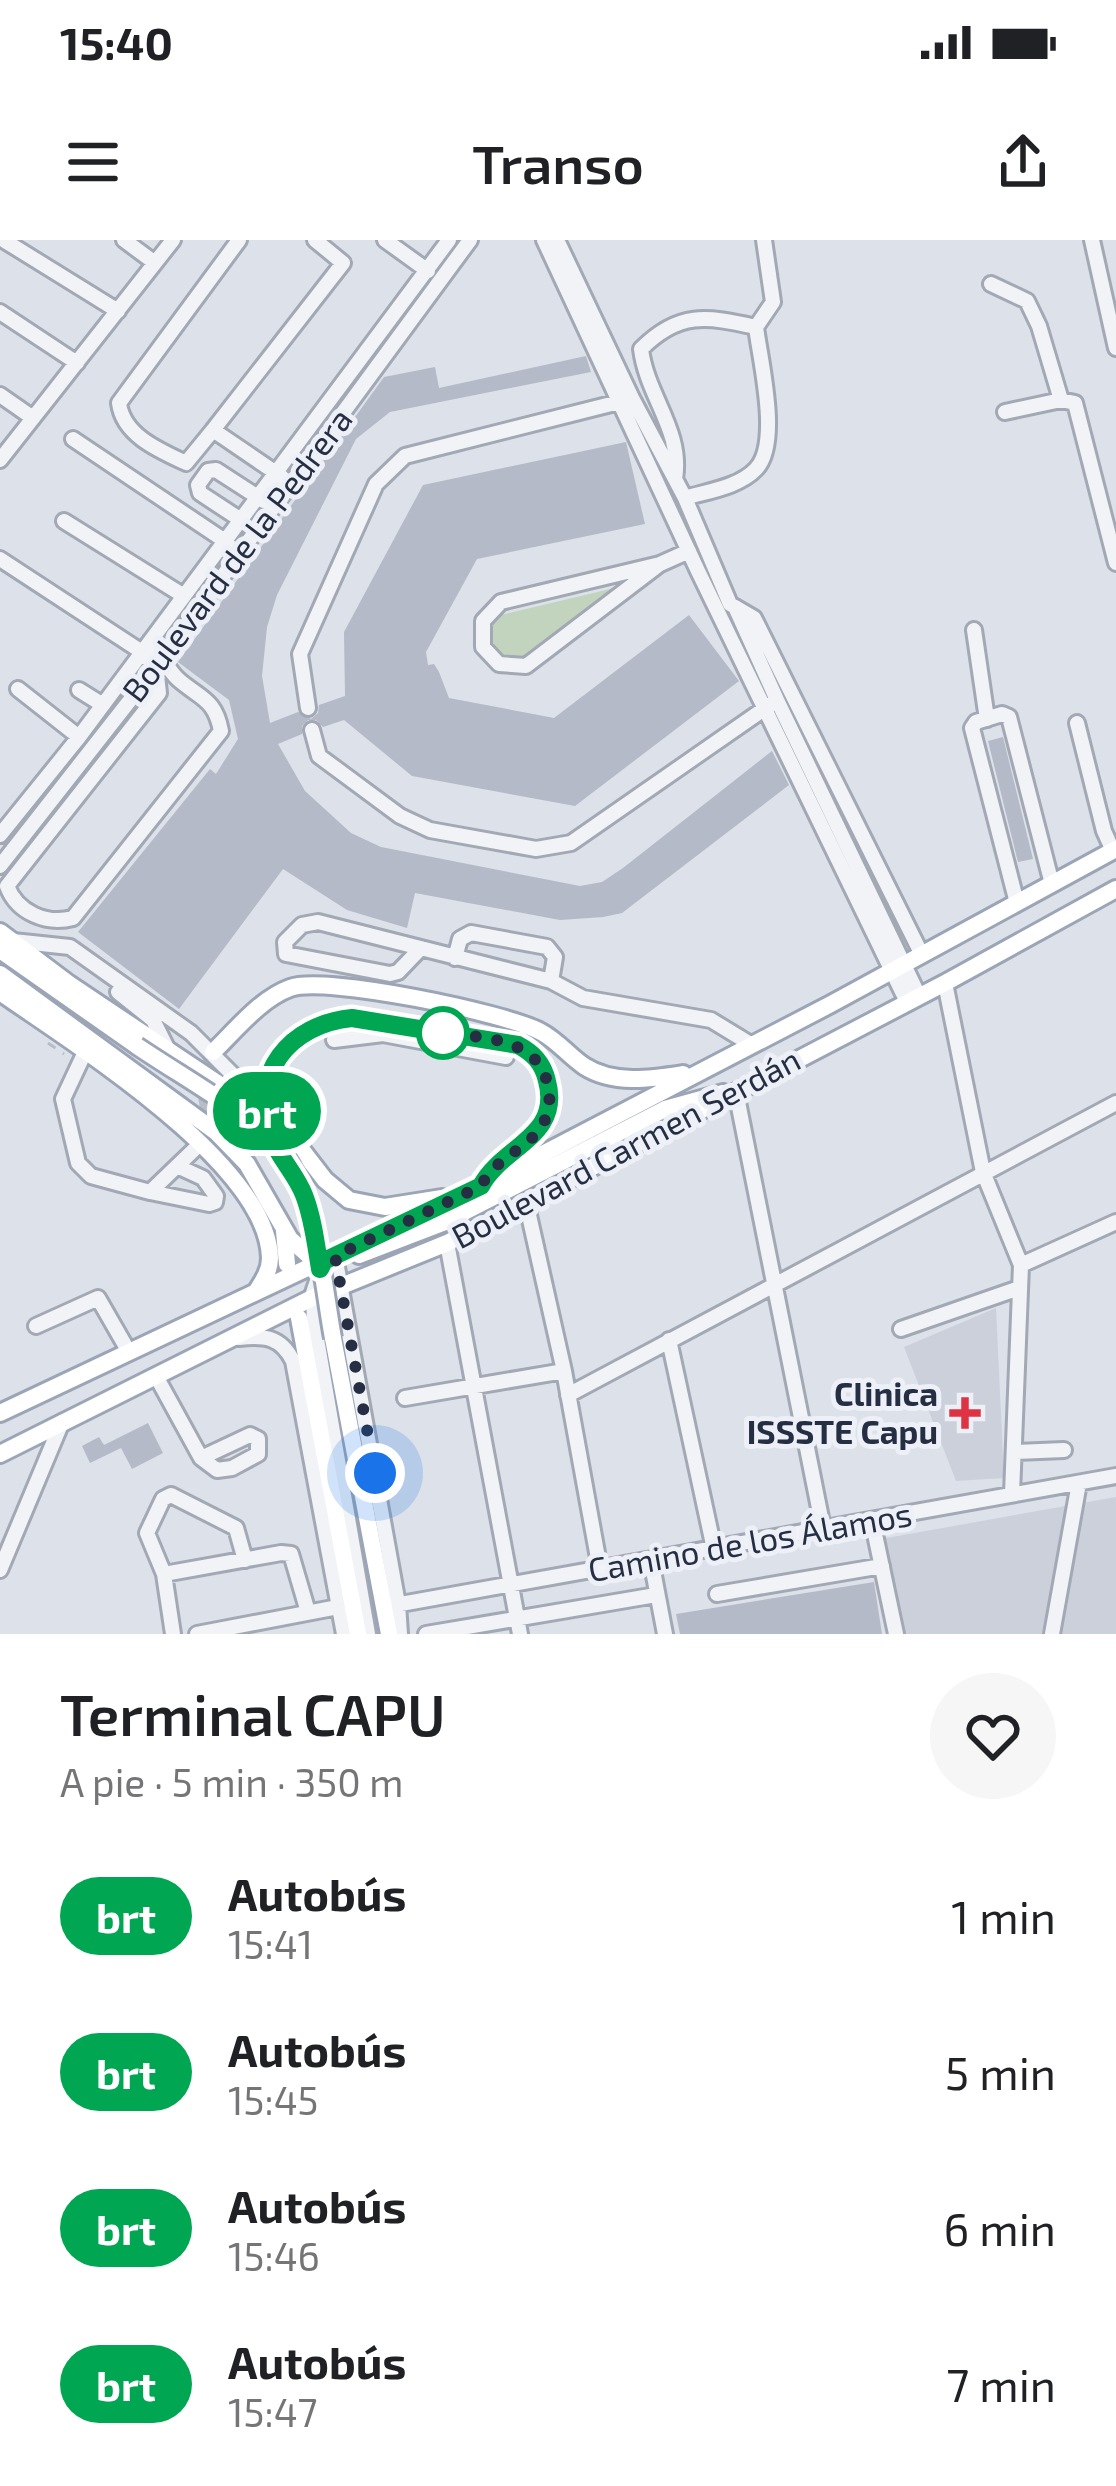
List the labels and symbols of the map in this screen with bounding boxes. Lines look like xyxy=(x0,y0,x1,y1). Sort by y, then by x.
street label: Boulevard de la Pedrera xyxy=(113,400,360,709)
unlabelled marker xyxy=(418,1008,468,1058)
street label: Boulevard Carmen Serdán xyxy=(445,1038,807,1256)
line badge: brt xyxy=(198,1072,336,1150)
place label: Clinica ISSSTE Capu xyxy=(747,1373,938,1451)
marker: Clinica ISSSTE Capu xyxy=(949,1397,981,1429)
your location xyxy=(345,1443,405,1503)
street label: Camino de los Álamos xyxy=(585,1493,915,1589)

